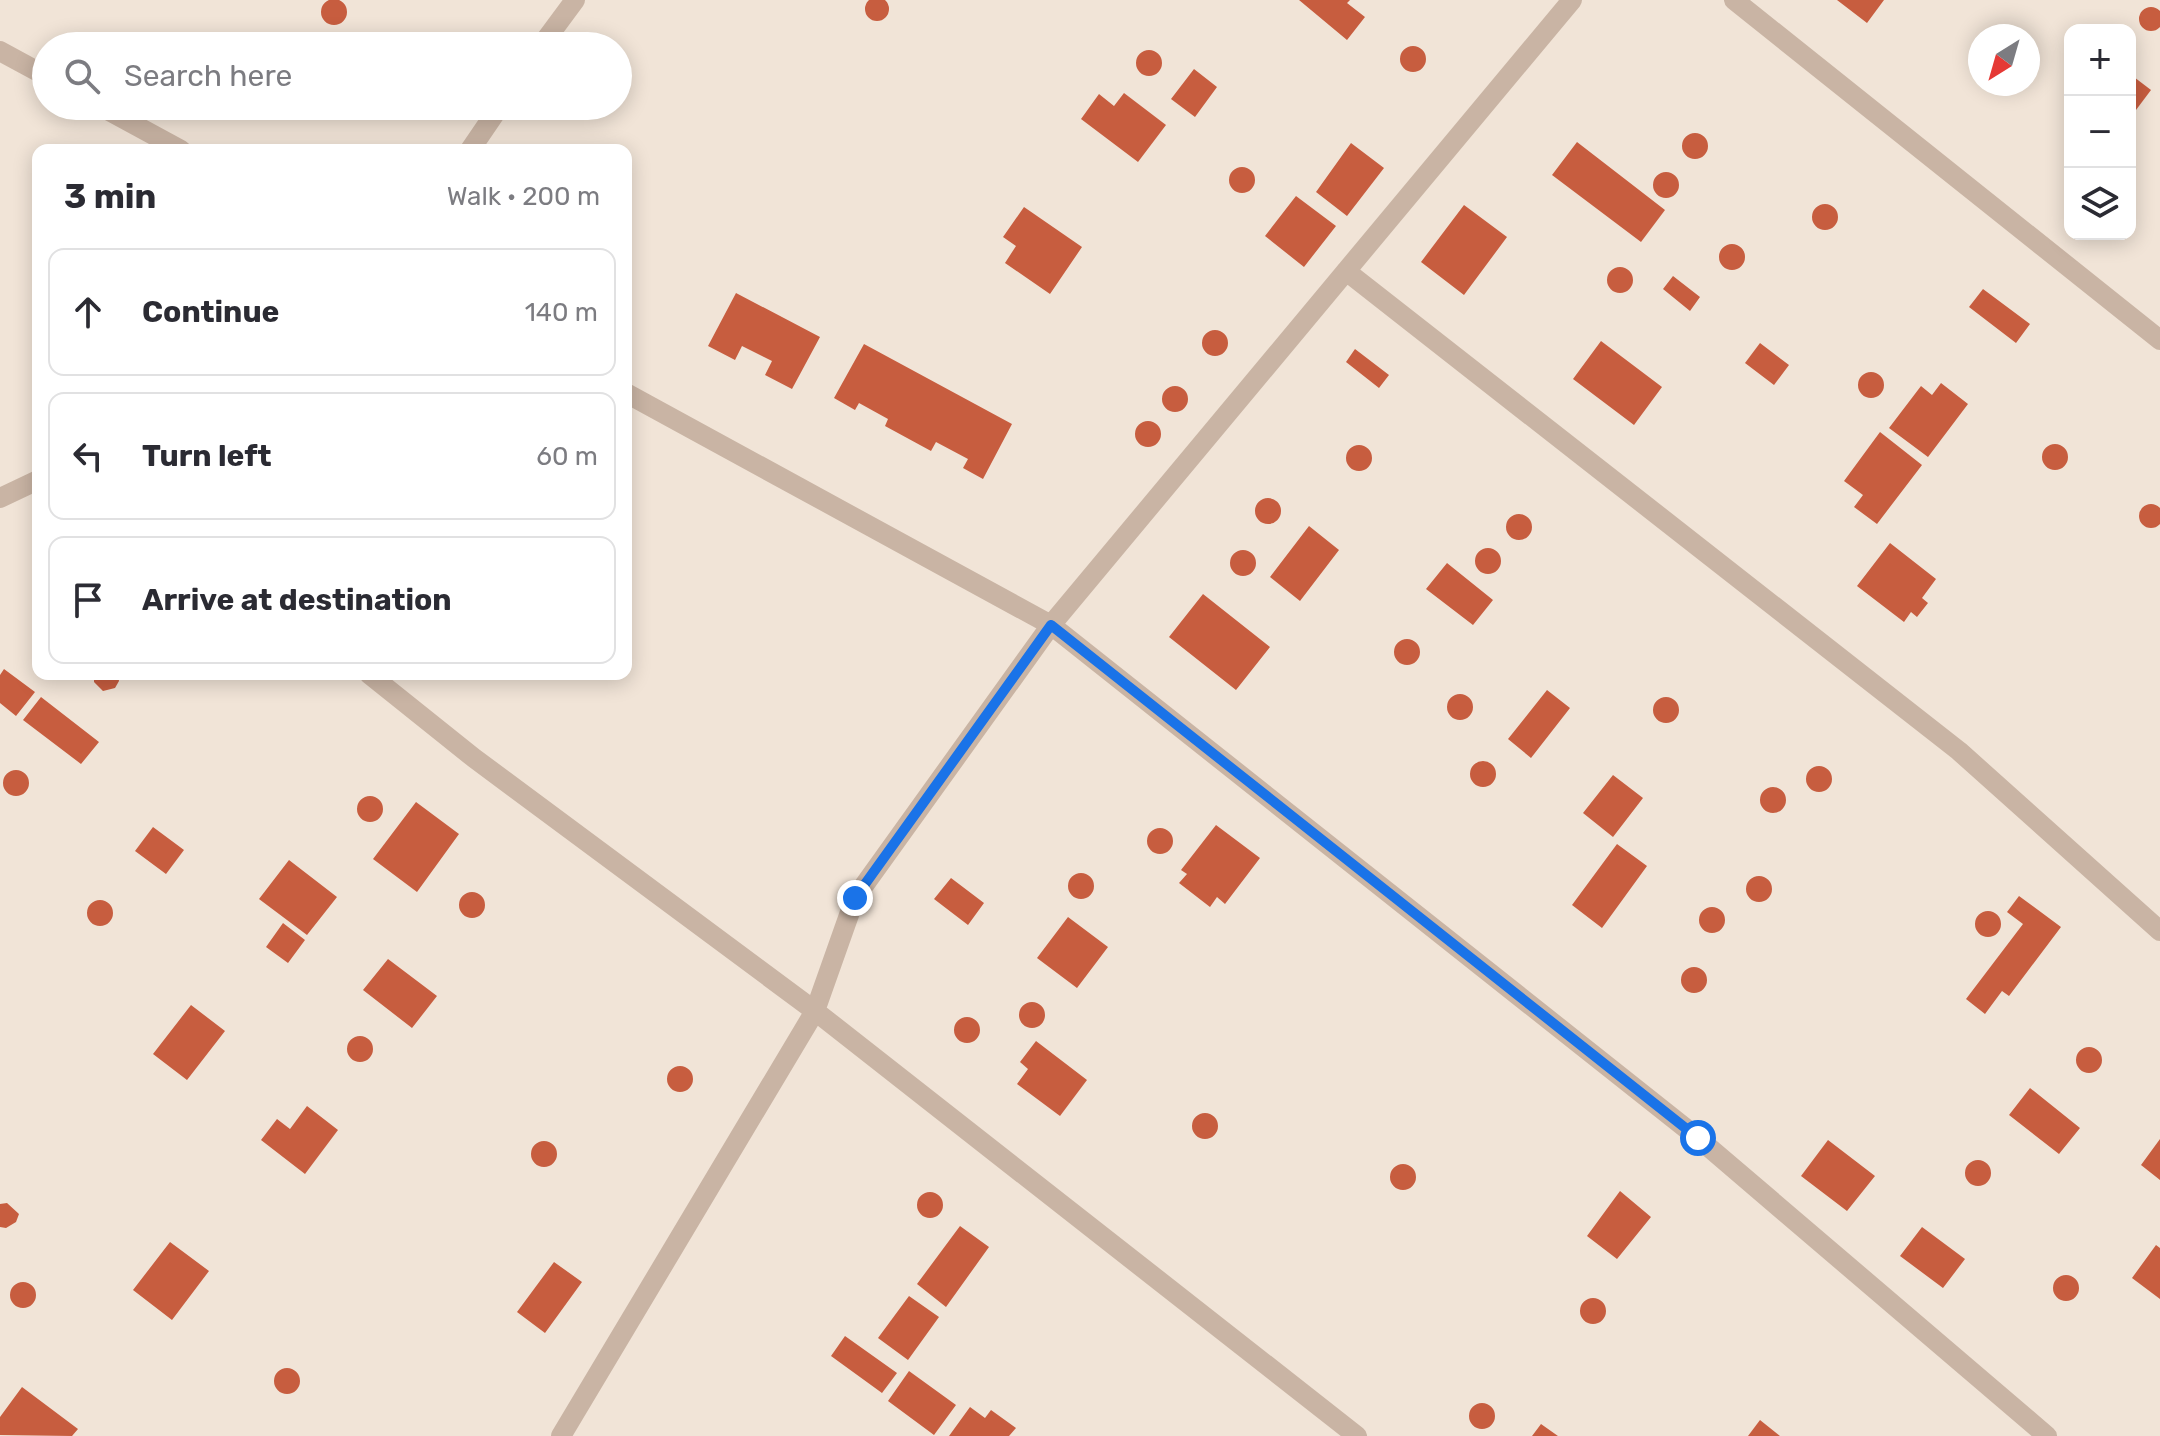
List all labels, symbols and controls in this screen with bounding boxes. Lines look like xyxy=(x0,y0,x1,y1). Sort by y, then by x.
north arrow xyxy=(1968,24,2040,96)
map controls xyxy=(2064,24,2136,240)
button: + xyxy=(2064,24,2136,96)
search box xyxy=(32,32,632,120)
icon: search xyxy=(60,54,104,98)
text: Search here xyxy=(124,58,292,94)
button: − xyxy=(2064,96,2136,168)
button: layers xyxy=(2064,168,2136,240)
text: 3 min xyxy=(64,176,156,217)
text: Walk · 200 m xyxy=(447,181,600,212)
icon: ahead xyxy=(66,290,110,334)
text: Continue xyxy=(142,294,279,330)
text: 140 m xyxy=(525,297,598,328)
icon: left xyxy=(66,434,110,478)
text: Turn left xyxy=(142,438,272,474)
text: 60 m xyxy=(536,441,598,472)
icon: arrive xyxy=(66,578,110,622)
text: Arrive at destination xyxy=(142,582,452,618)
route end xyxy=(837,880,873,916)
route start xyxy=(1680,1120,1716,1156)

